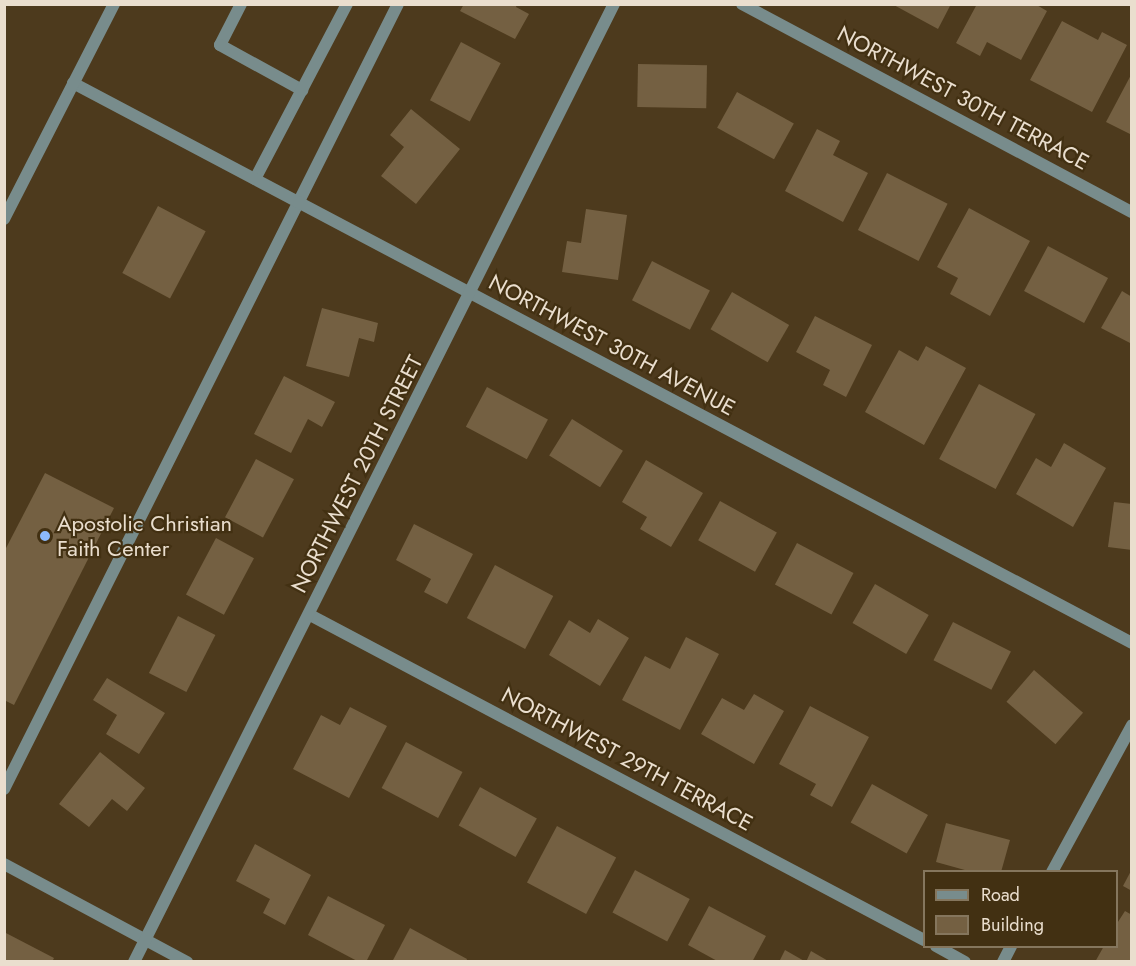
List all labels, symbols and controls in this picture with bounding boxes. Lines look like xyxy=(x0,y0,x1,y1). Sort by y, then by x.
street label: NORTHWEST 30TH TERRACE xyxy=(833,20,1093,176)
street label: NORTHWEST 30TH AVENUE xyxy=(484,269,740,421)
street label: NORTHWEST 20TH STREET xyxy=(286,351,428,597)
place label: Apostolic Christian Faith Center xyxy=(57,510,232,562)
marker: Apostolic Christian Faith Center xyxy=(38,529,52,543)
street label: NORTHWEST 29TH TERRACE xyxy=(497,681,757,837)
legend xyxy=(923,870,1118,948)
text: Road xyxy=(981,882,1020,908)
text: Building xyxy=(981,912,1044,938)

